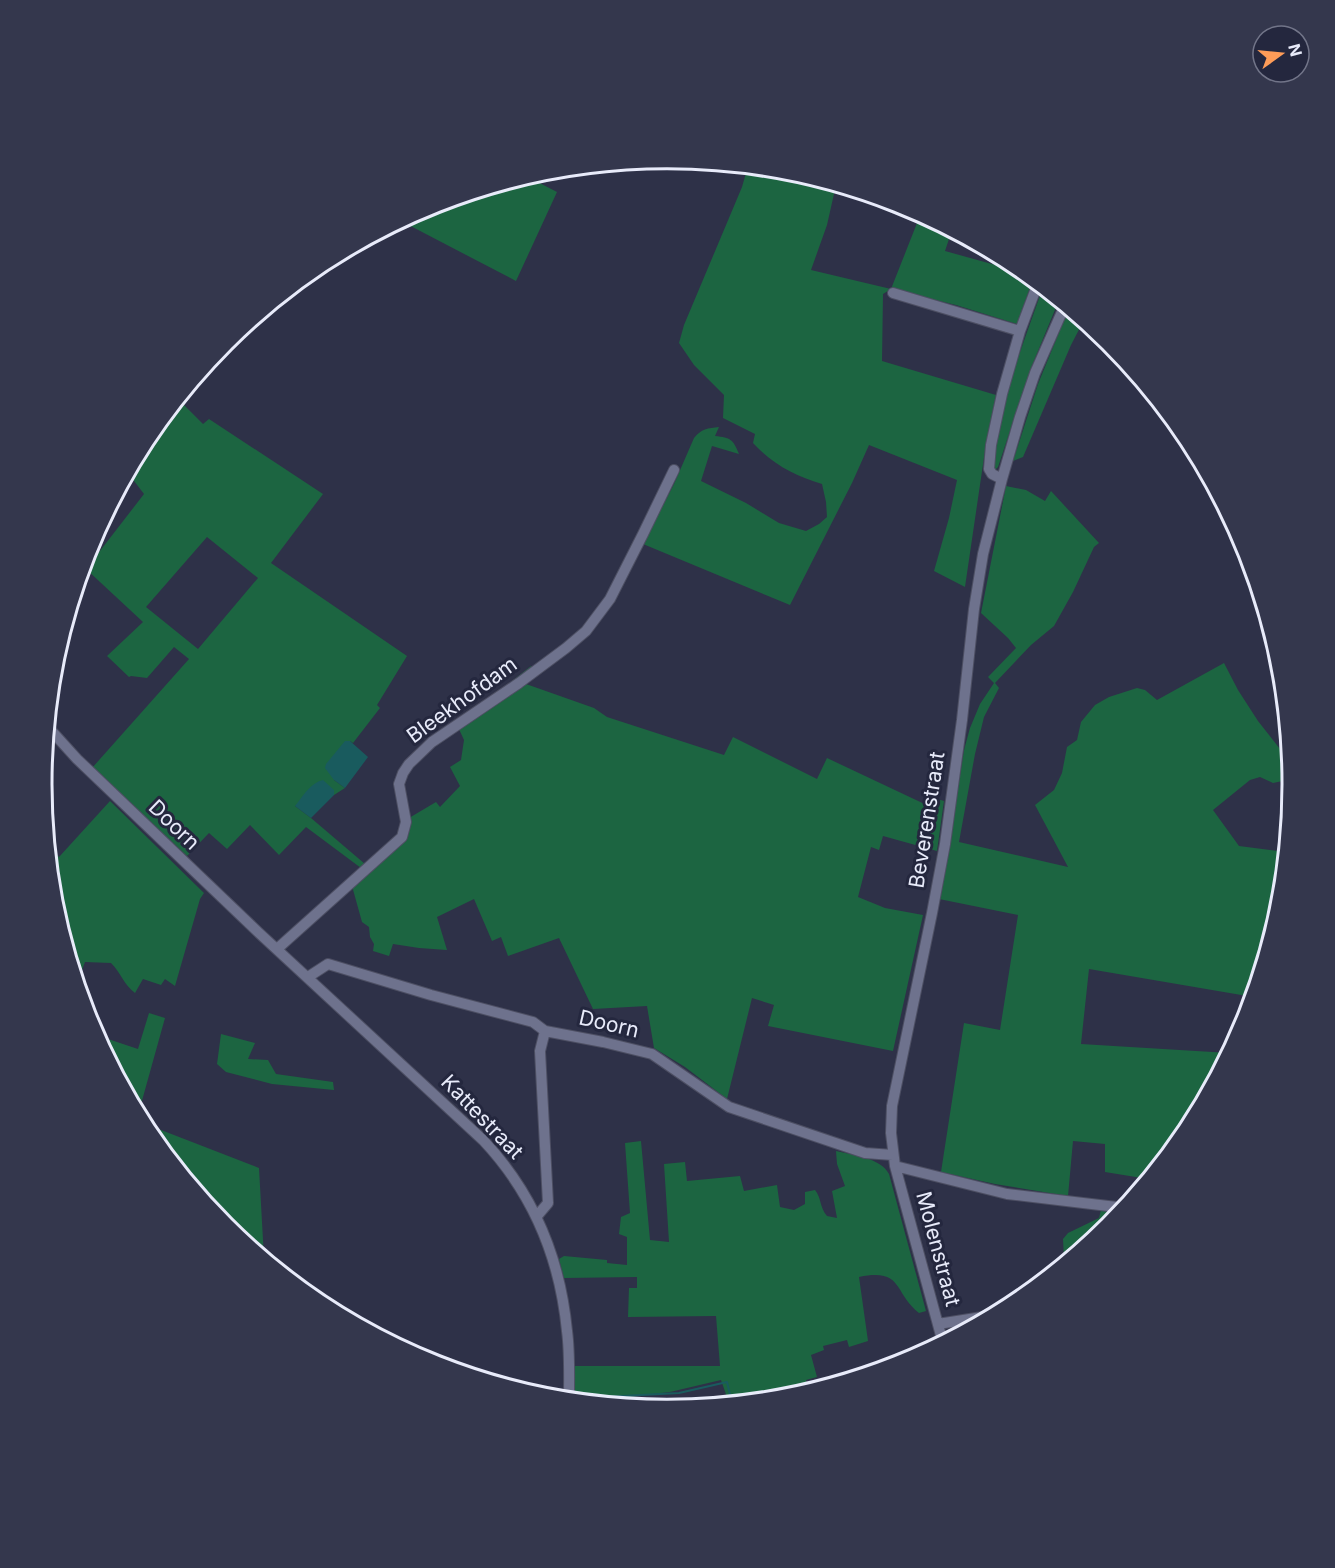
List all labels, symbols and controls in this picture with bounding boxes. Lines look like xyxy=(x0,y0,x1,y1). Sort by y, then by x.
north arrow xyxy=(1251,24,1311,84)
text: N xyxy=(1284,42,1307,59)
street label: Bleekhofdam xyxy=(402,651,522,748)
street label: Beverenstraat xyxy=(903,750,950,890)
street label: Doorn xyxy=(144,794,205,855)
street label: Doorn xyxy=(577,1004,642,1043)
street label: Kattestraat xyxy=(436,1069,529,1164)
street label: Molenstraat xyxy=(911,1189,966,1309)

